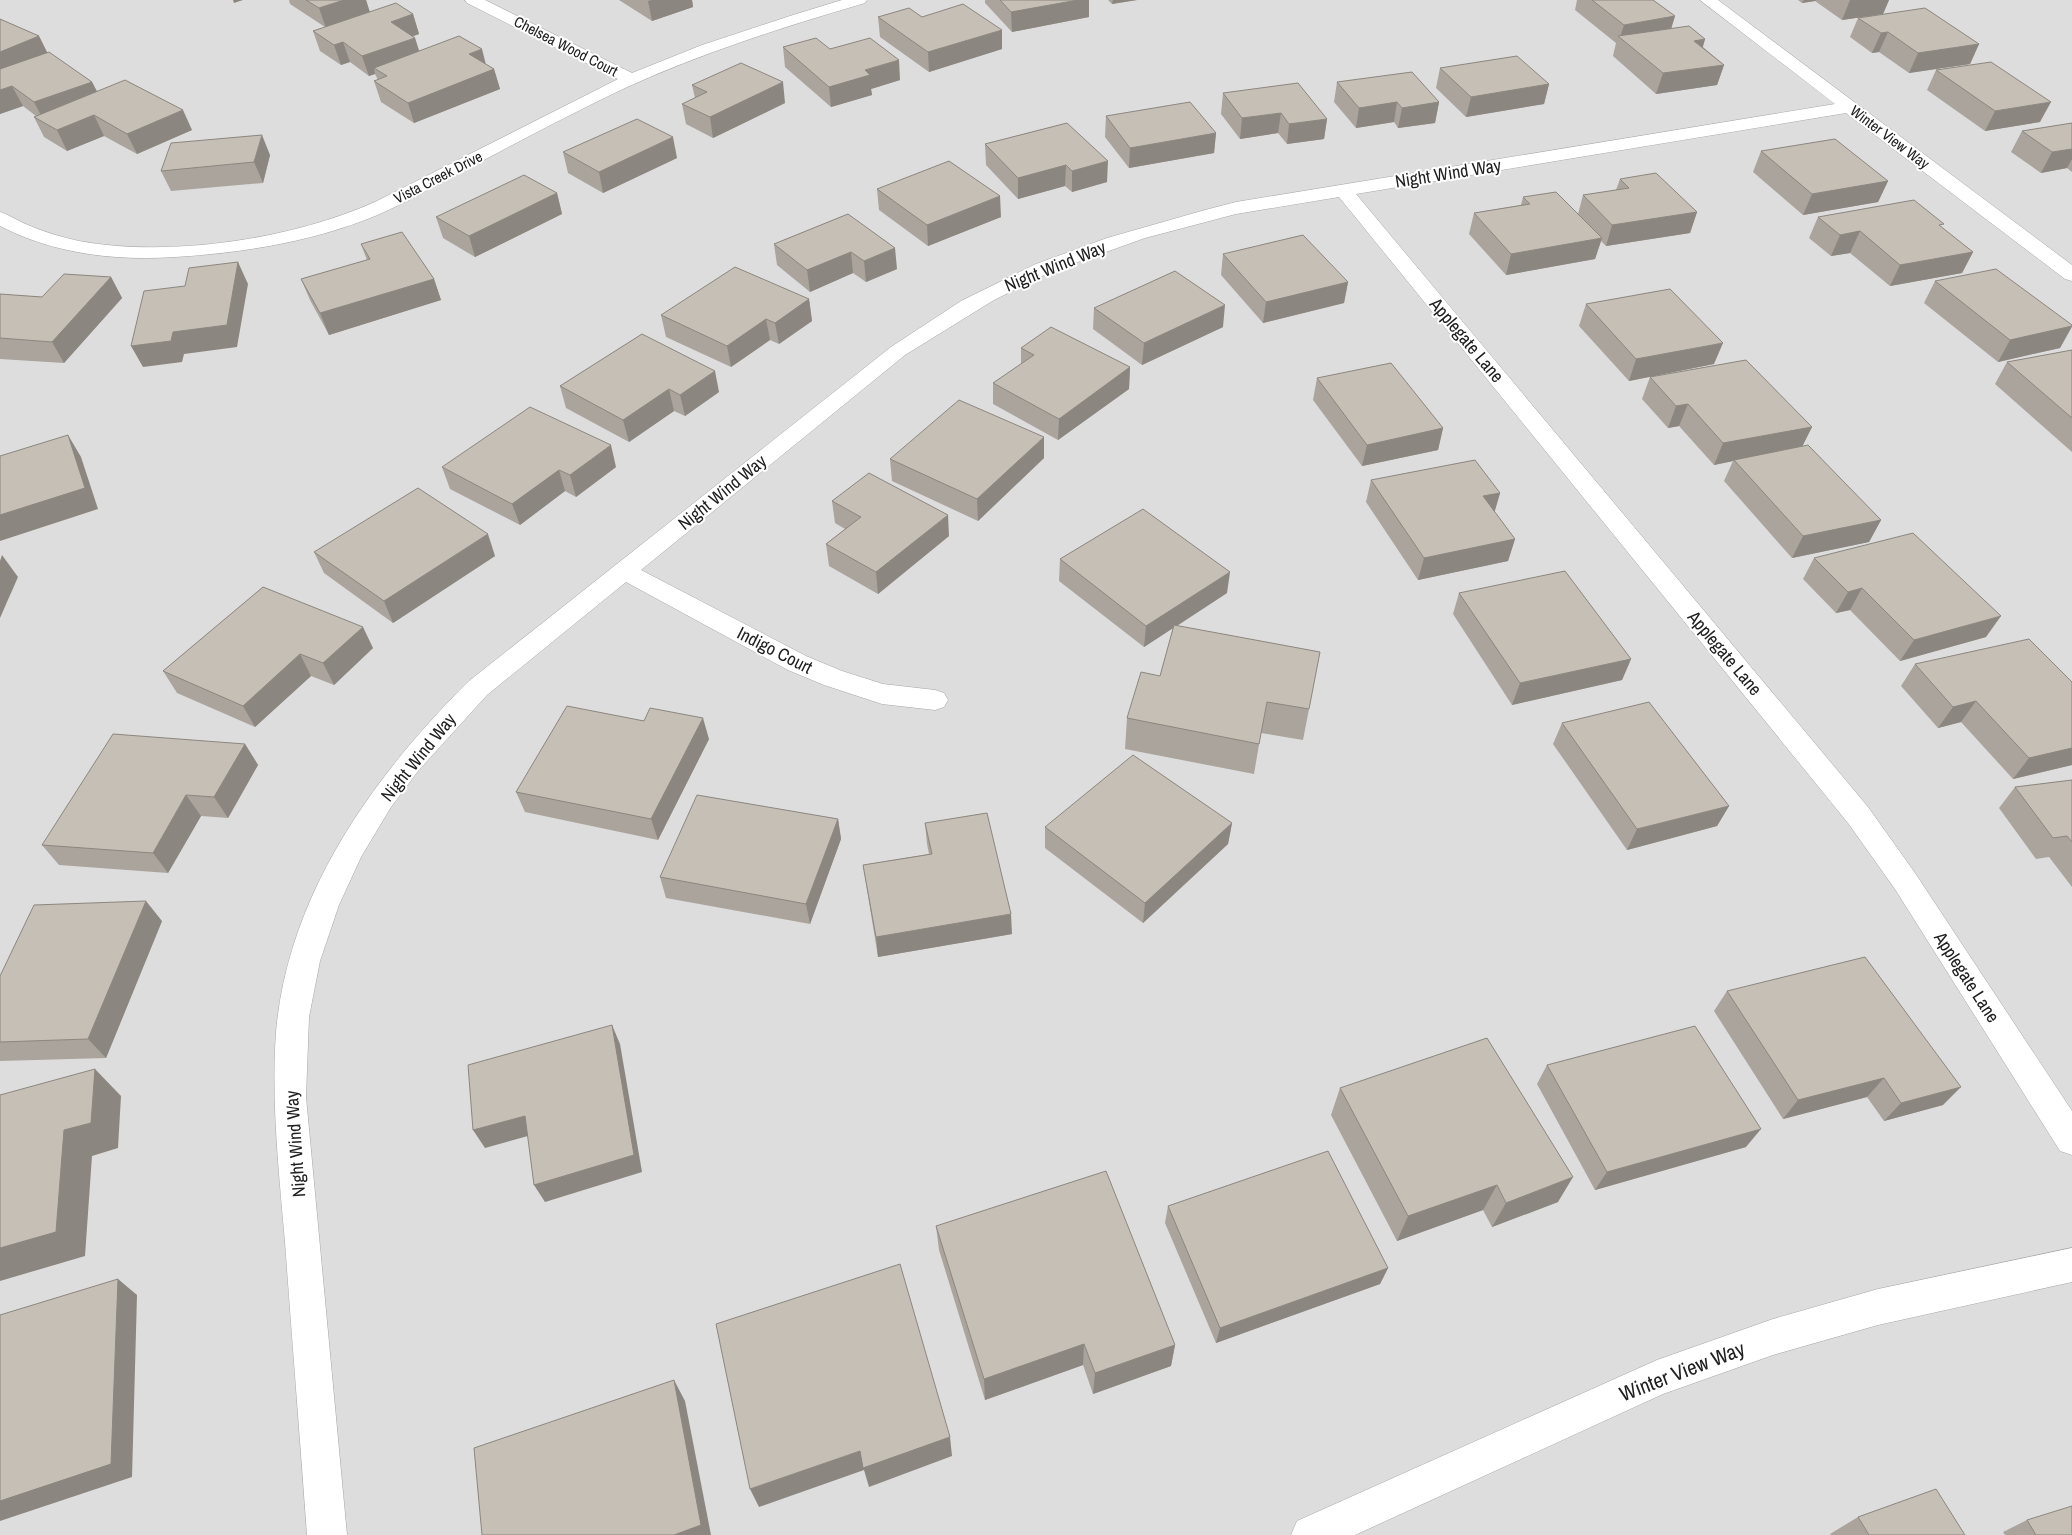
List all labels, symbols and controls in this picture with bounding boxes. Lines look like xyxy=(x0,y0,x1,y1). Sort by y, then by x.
street label: Chelsea Wood Court xyxy=(510,11,622,81)
street label: Winter View Way xyxy=(1846,100,1935,174)
street label: Vista Creek Drive xyxy=(390,146,486,208)
street label: Night Wind Way xyxy=(1393,152,1503,194)
street label: Night Wind Way xyxy=(1001,234,1110,298)
street label: Applegate Lane xyxy=(1424,292,1510,388)
street label: Night Wind Way xyxy=(673,448,772,535)
street label: Applegate Lane xyxy=(1682,605,1768,701)
street label: Indigo Court xyxy=(733,620,817,680)
street label: Night Wind Way xyxy=(375,707,462,806)
street label: Applegate Lane xyxy=(1928,926,2006,1027)
street label: Night Wind Way xyxy=(279,1089,311,1198)
street label: Winter View Way xyxy=(1615,1334,1749,1408)

